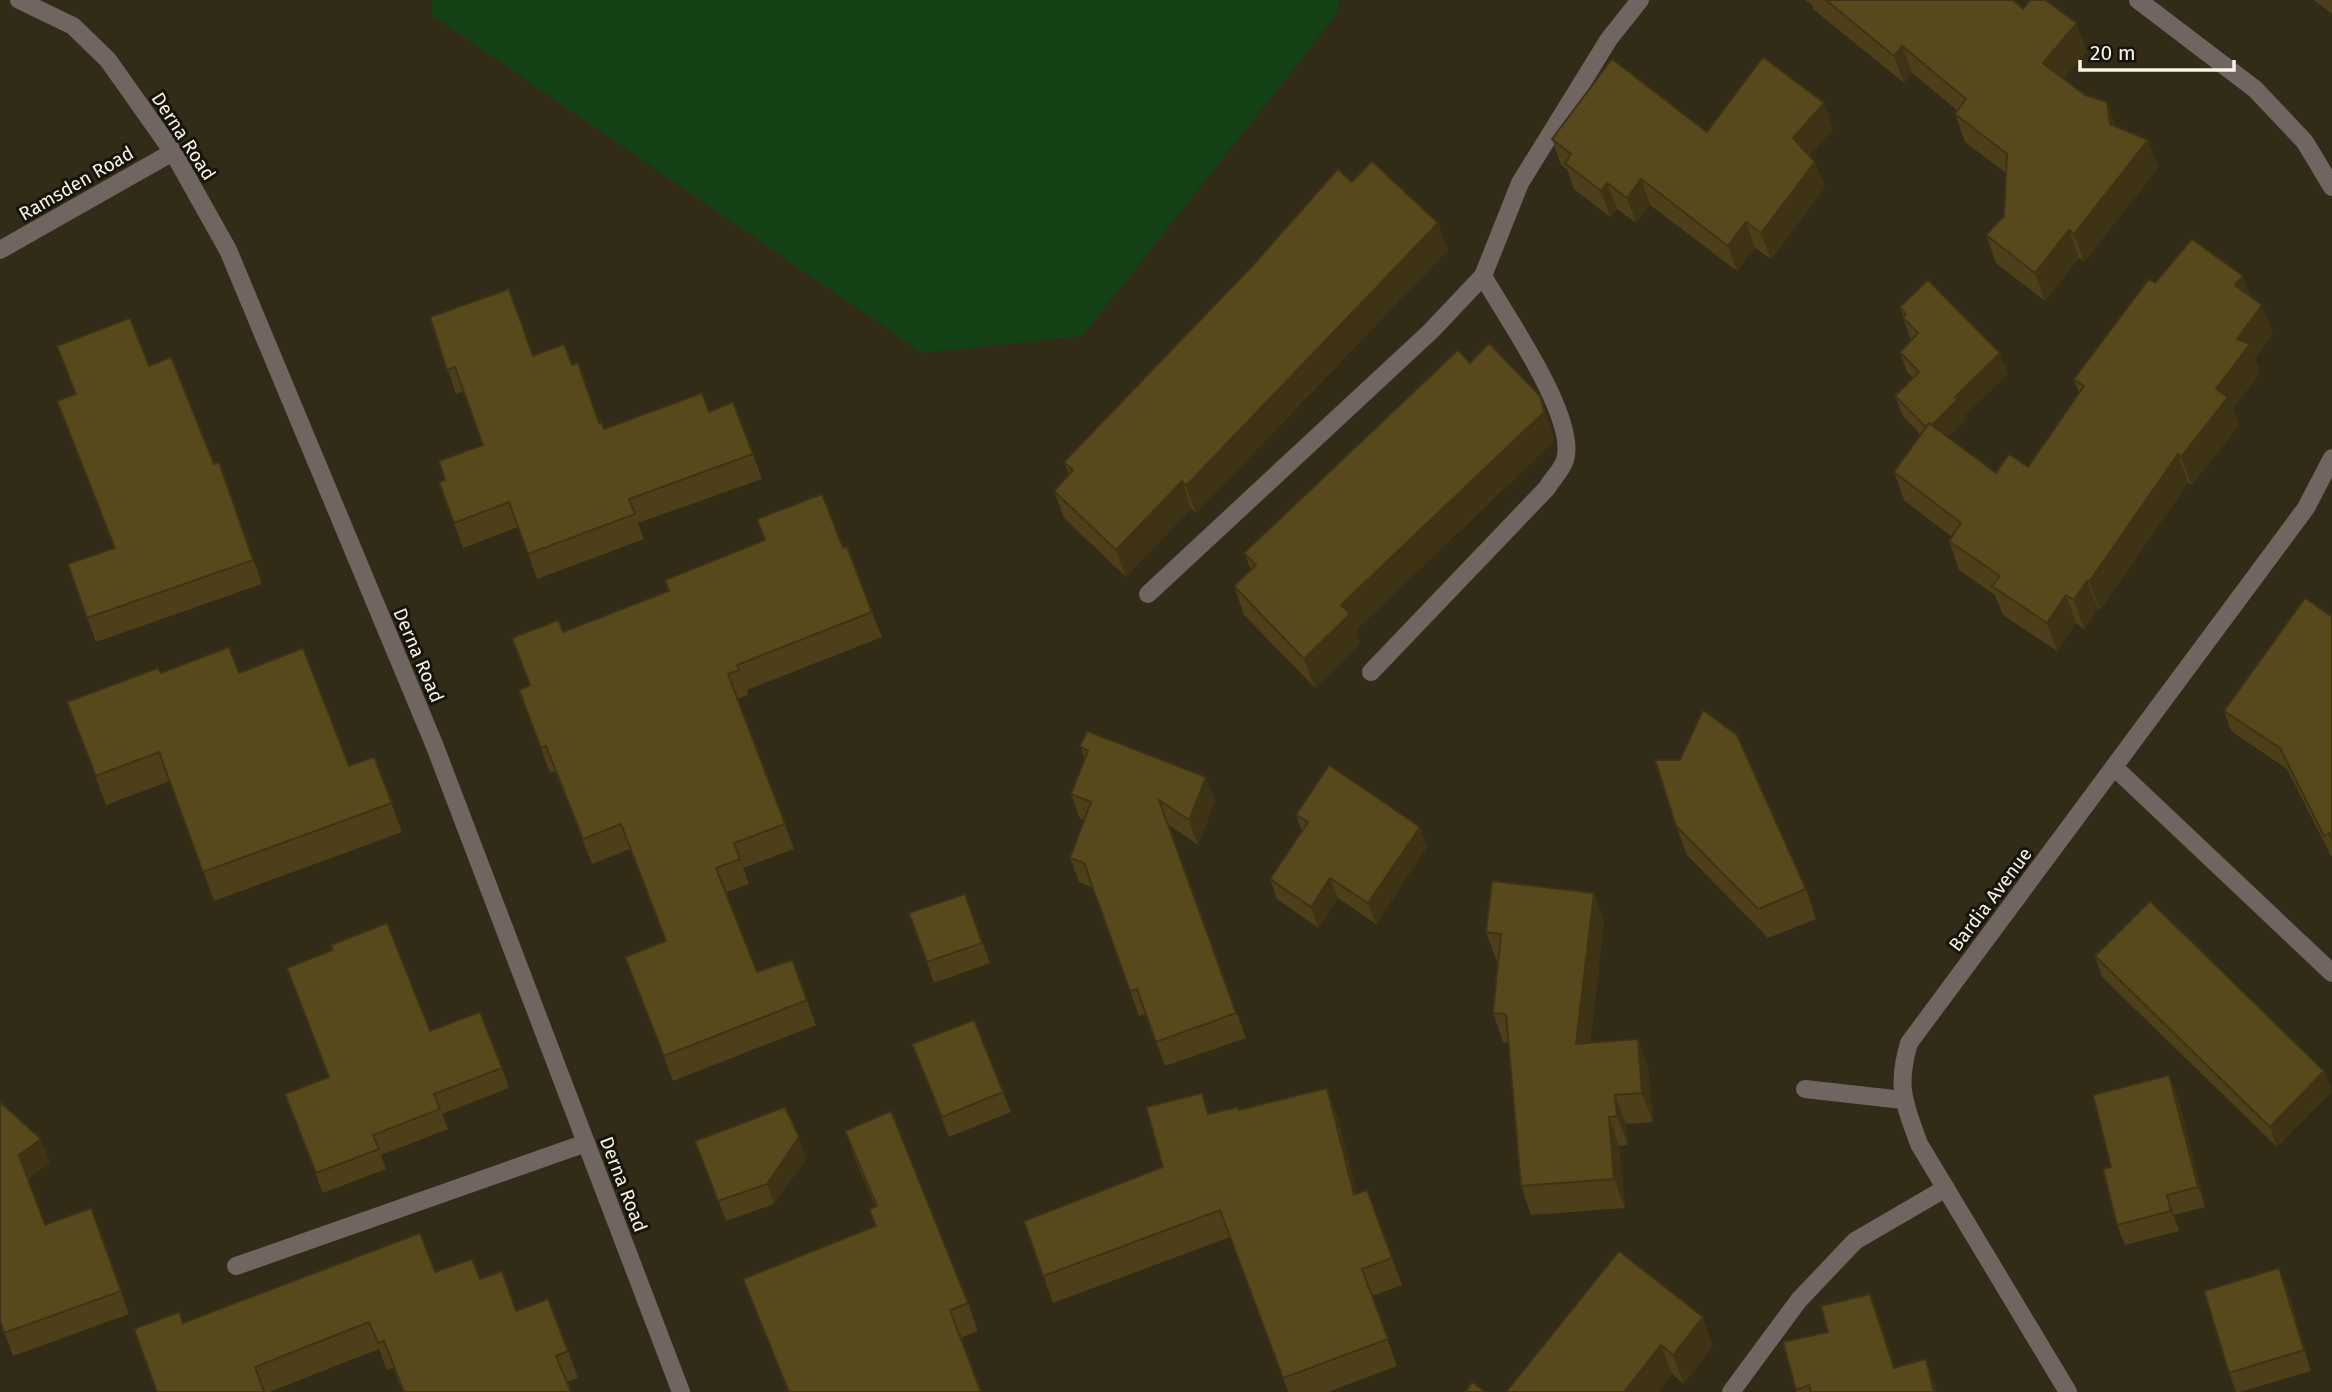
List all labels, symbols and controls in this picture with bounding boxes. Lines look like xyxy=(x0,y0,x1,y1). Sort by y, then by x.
scale bar xyxy=(2080,28,2234,72)
text: 20 m xyxy=(2090,40,2136,66)
street label: Derna Road xyxy=(147,88,221,185)
street label: Ramsden Road xyxy=(15,141,138,226)
street label: Derna Road xyxy=(388,605,449,706)
street label: Bardia Avenue xyxy=(1944,843,2037,956)
street label: Derna Road xyxy=(595,1133,652,1235)

